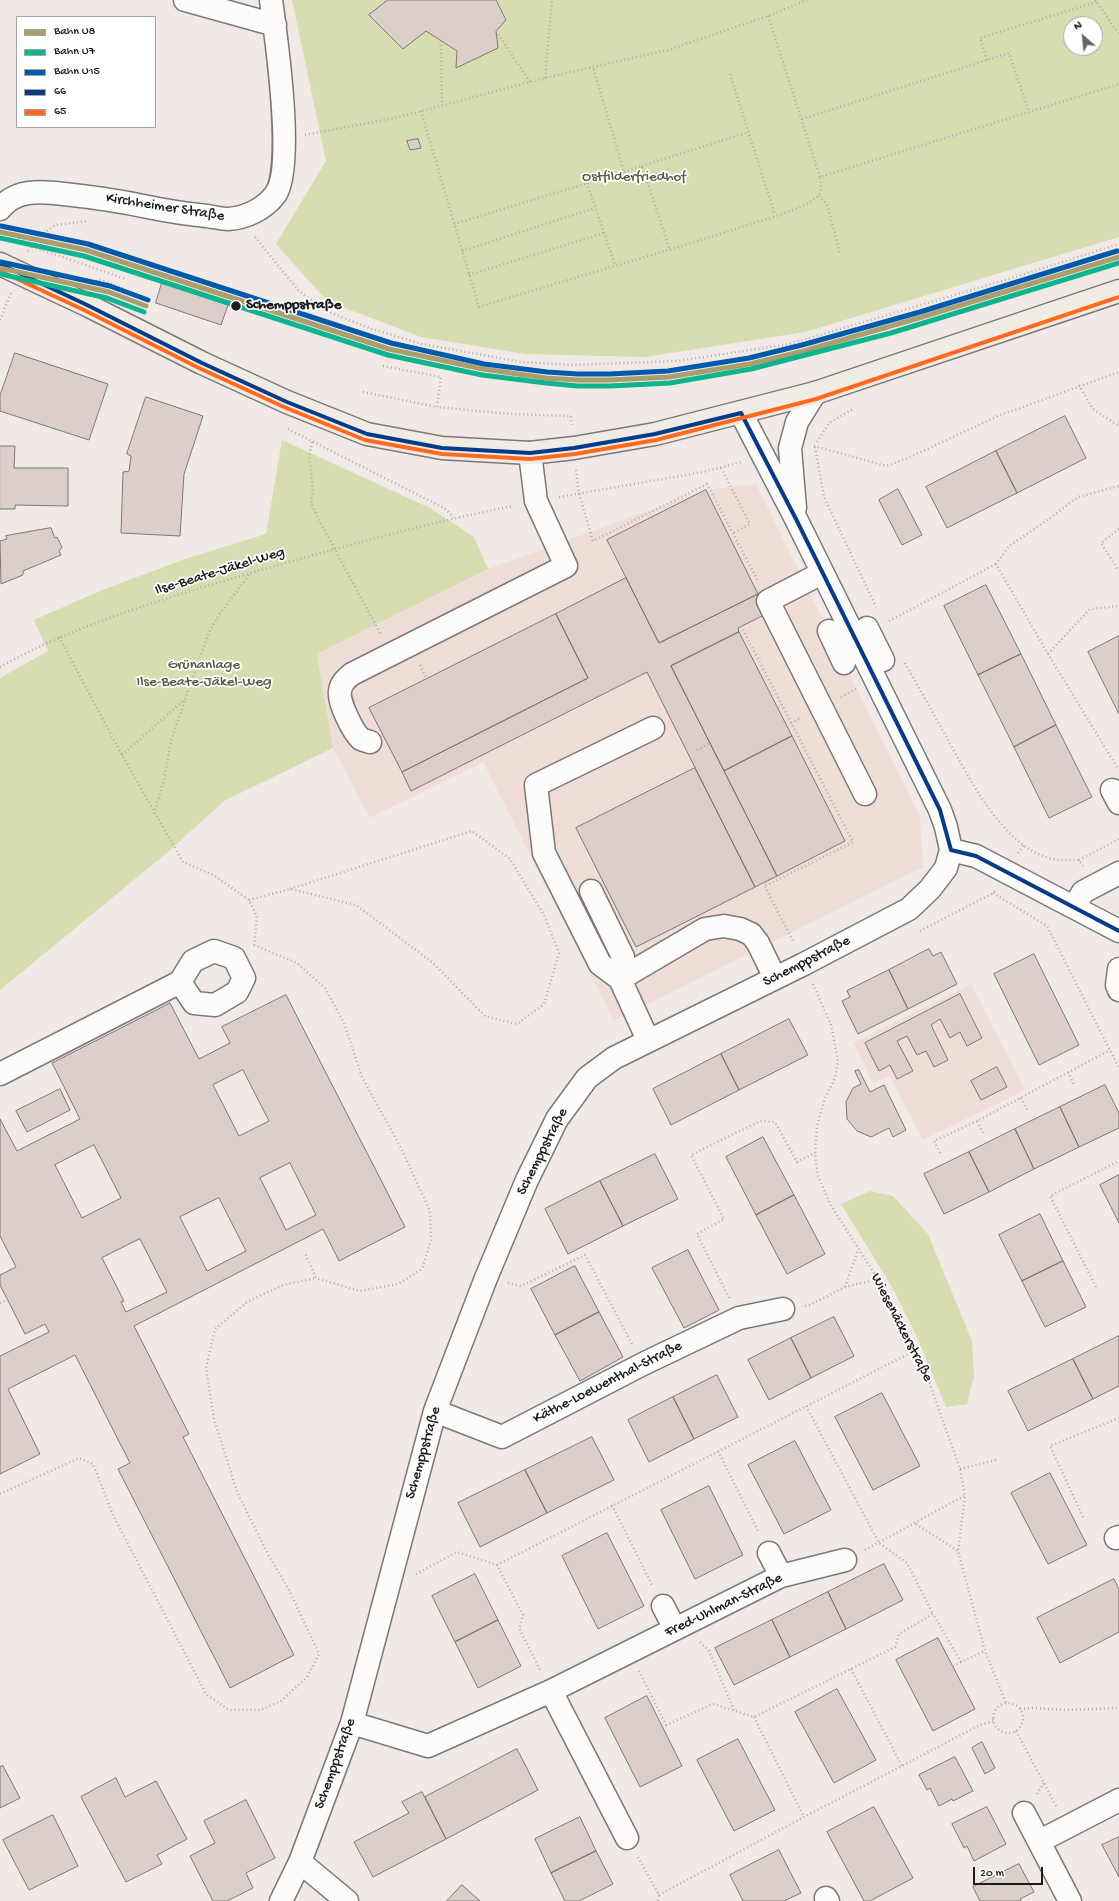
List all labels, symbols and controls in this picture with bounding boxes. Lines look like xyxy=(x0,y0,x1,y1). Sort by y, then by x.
legend xyxy=(16,16,156,128)
north arrow xyxy=(1063,16,1103,56)
text: N xyxy=(1072,19,1084,33)
text: Bahn U8 xyxy=(54,25,95,39)
text: Bahn U7 xyxy=(54,45,95,59)
text: Bahn U15 xyxy=(54,65,100,79)
text: 66 xyxy=(54,85,66,99)
text: 65 xyxy=(54,105,66,119)
park label: Ostfilderfriedhof xyxy=(582,169,686,187)
street label: Kirchheimer Straße xyxy=(104,190,226,226)
place label: Schemppstraße xyxy=(246,297,341,315)
marker: Schemppstraße xyxy=(229,299,243,313)
street label: Ilse-Beate-Jäkel-Weg xyxy=(153,544,287,600)
park label: Grünanlage Ilse-Beate-Jäkel-Weg xyxy=(137,657,271,692)
street label: Schemppstraße xyxy=(760,932,854,992)
street label: Schemppstraße xyxy=(513,1105,573,1199)
street label: Wiesenäckerstraße xyxy=(866,1271,936,1385)
street label: Käthe-Loewenthal-Straße xyxy=(530,1338,686,1428)
street label: Schemppstraße xyxy=(402,1405,446,1501)
street label: Fred-Uhlman-Straße xyxy=(662,1570,786,1642)
street label: Schemppstraße xyxy=(311,1716,361,1812)
scale bar xyxy=(975,1859,1045,1885)
text: 20 m xyxy=(980,1867,1004,1881)

